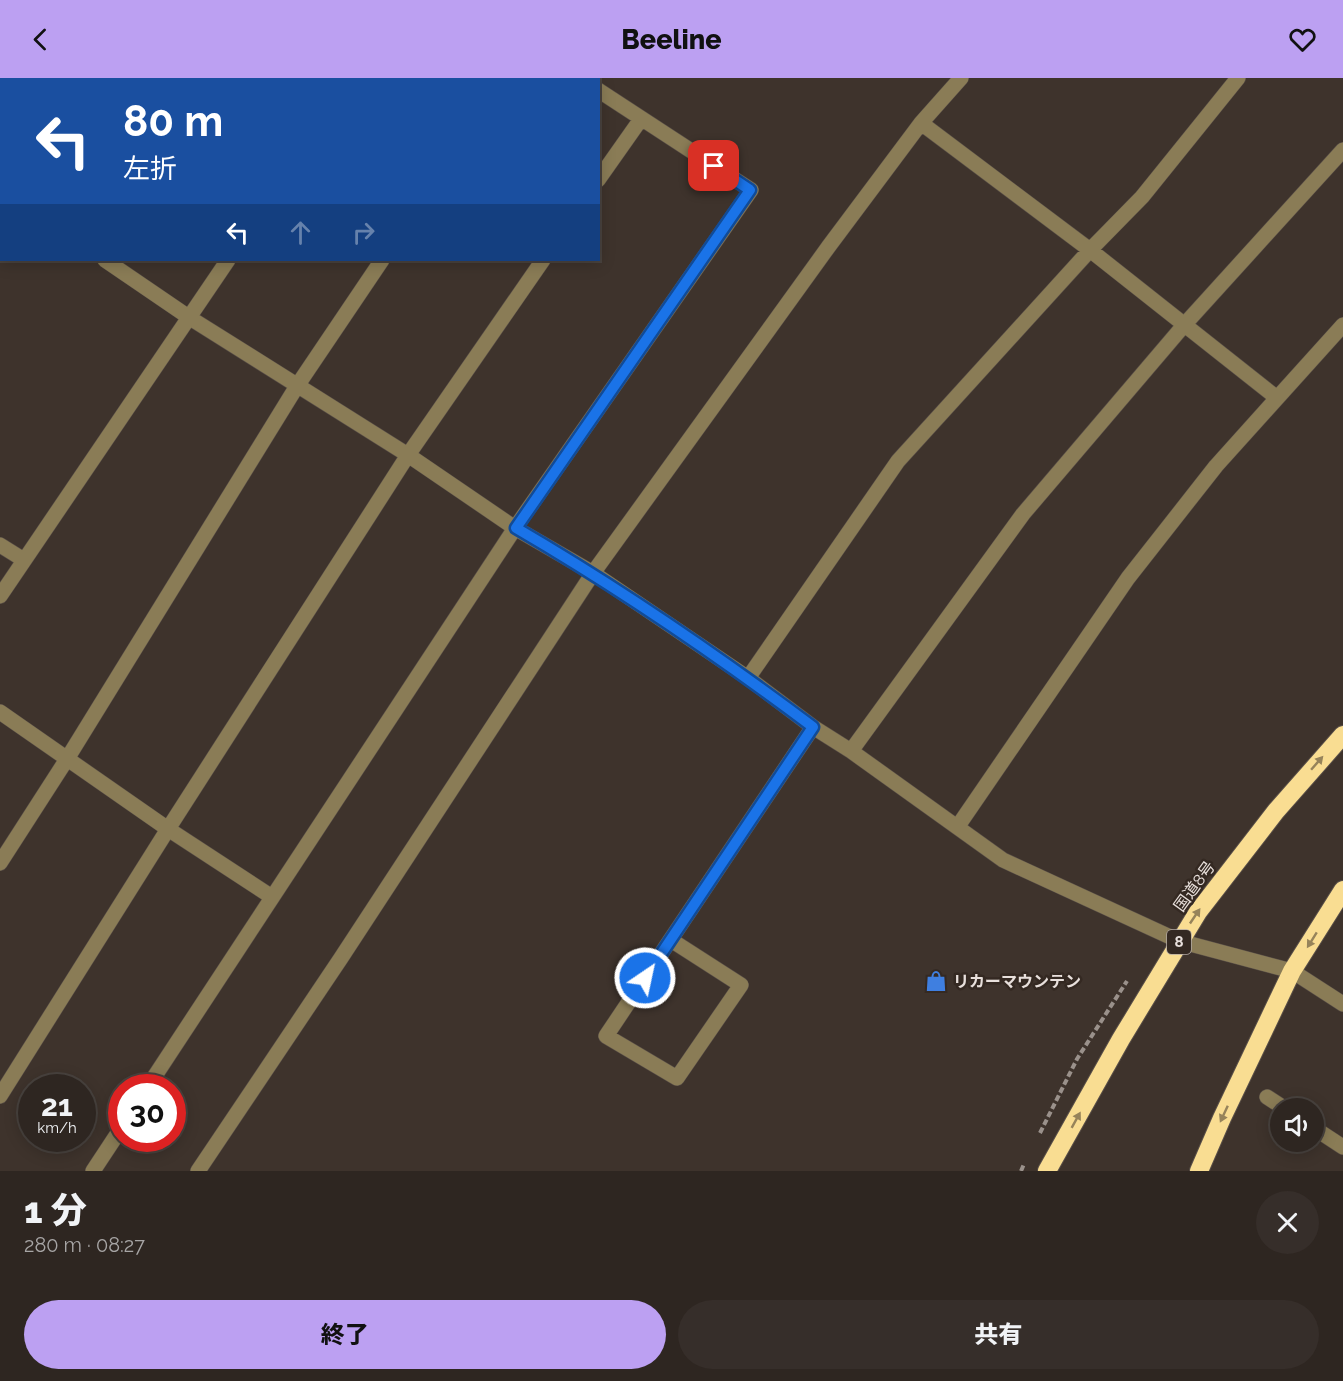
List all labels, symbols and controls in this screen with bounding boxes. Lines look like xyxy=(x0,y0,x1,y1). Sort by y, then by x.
icon: back xyxy=(24,23,57,56)
icon: heart xyxy=(1286,23,1319,56)
text: Beeline xyxy=(621,24,722,55)
text: 80 m xyxy=(123,97,223,146)
icon: left xyxy=(24,102,102,180)
pin xyxy=(688,140,739,191)
icon: arrive xyxy=(697,149,730,182)
text: 左折 xyxy=(123,153,177,184)
icon: left xyxy=(221,216,254,249)
icon: ahead xyxy=(284,216,317,249)
icon: right xyxy=(347,216,380,249)
one-way arrow xyxy=(1310,756,1323,771)
street label: 国道8号 xyxy=(1170,857,1219,915)
one-way arrow xyxy=(1190,907,1201,924)
road number: 8 xyxy=(1167,930,1191,954)
one-way arrow xyxy=(1306,932,1317,948)
position arrow xyxy=(613,946,677,1010)
shop icon: リカーマウンテン xyxy=(924,969,948,993)
place label: リカーマウンテン xyxy=(953,972,1081,991)
speed limit sign: 30 xyxy=(108,1074,186,1152)
text: 21 xyxy=(41,1088,73,1123)
map controls xyxy=(1270,1098,1324,1152)
button: sound xyxy=(1270,1098,1324,1152)
one-way arrow xyxy=(1219,1105,1229,1123)
one-way arrow xyxy=(1070,1112,1081,1128)
text: km/h xyxy=(37,1119,77,1137)
text: 1 分 xyxy=(24,1189,87,1231)
button: close xyxy=(1256,1191,1319,1254)
text: 280 m · 08:27 xyxy=(24,1233,145,1257)
button: 終了 xyxy=(24,1300,666,1369)
button: 共有 xyxy=(678,1300,1319,1369)

